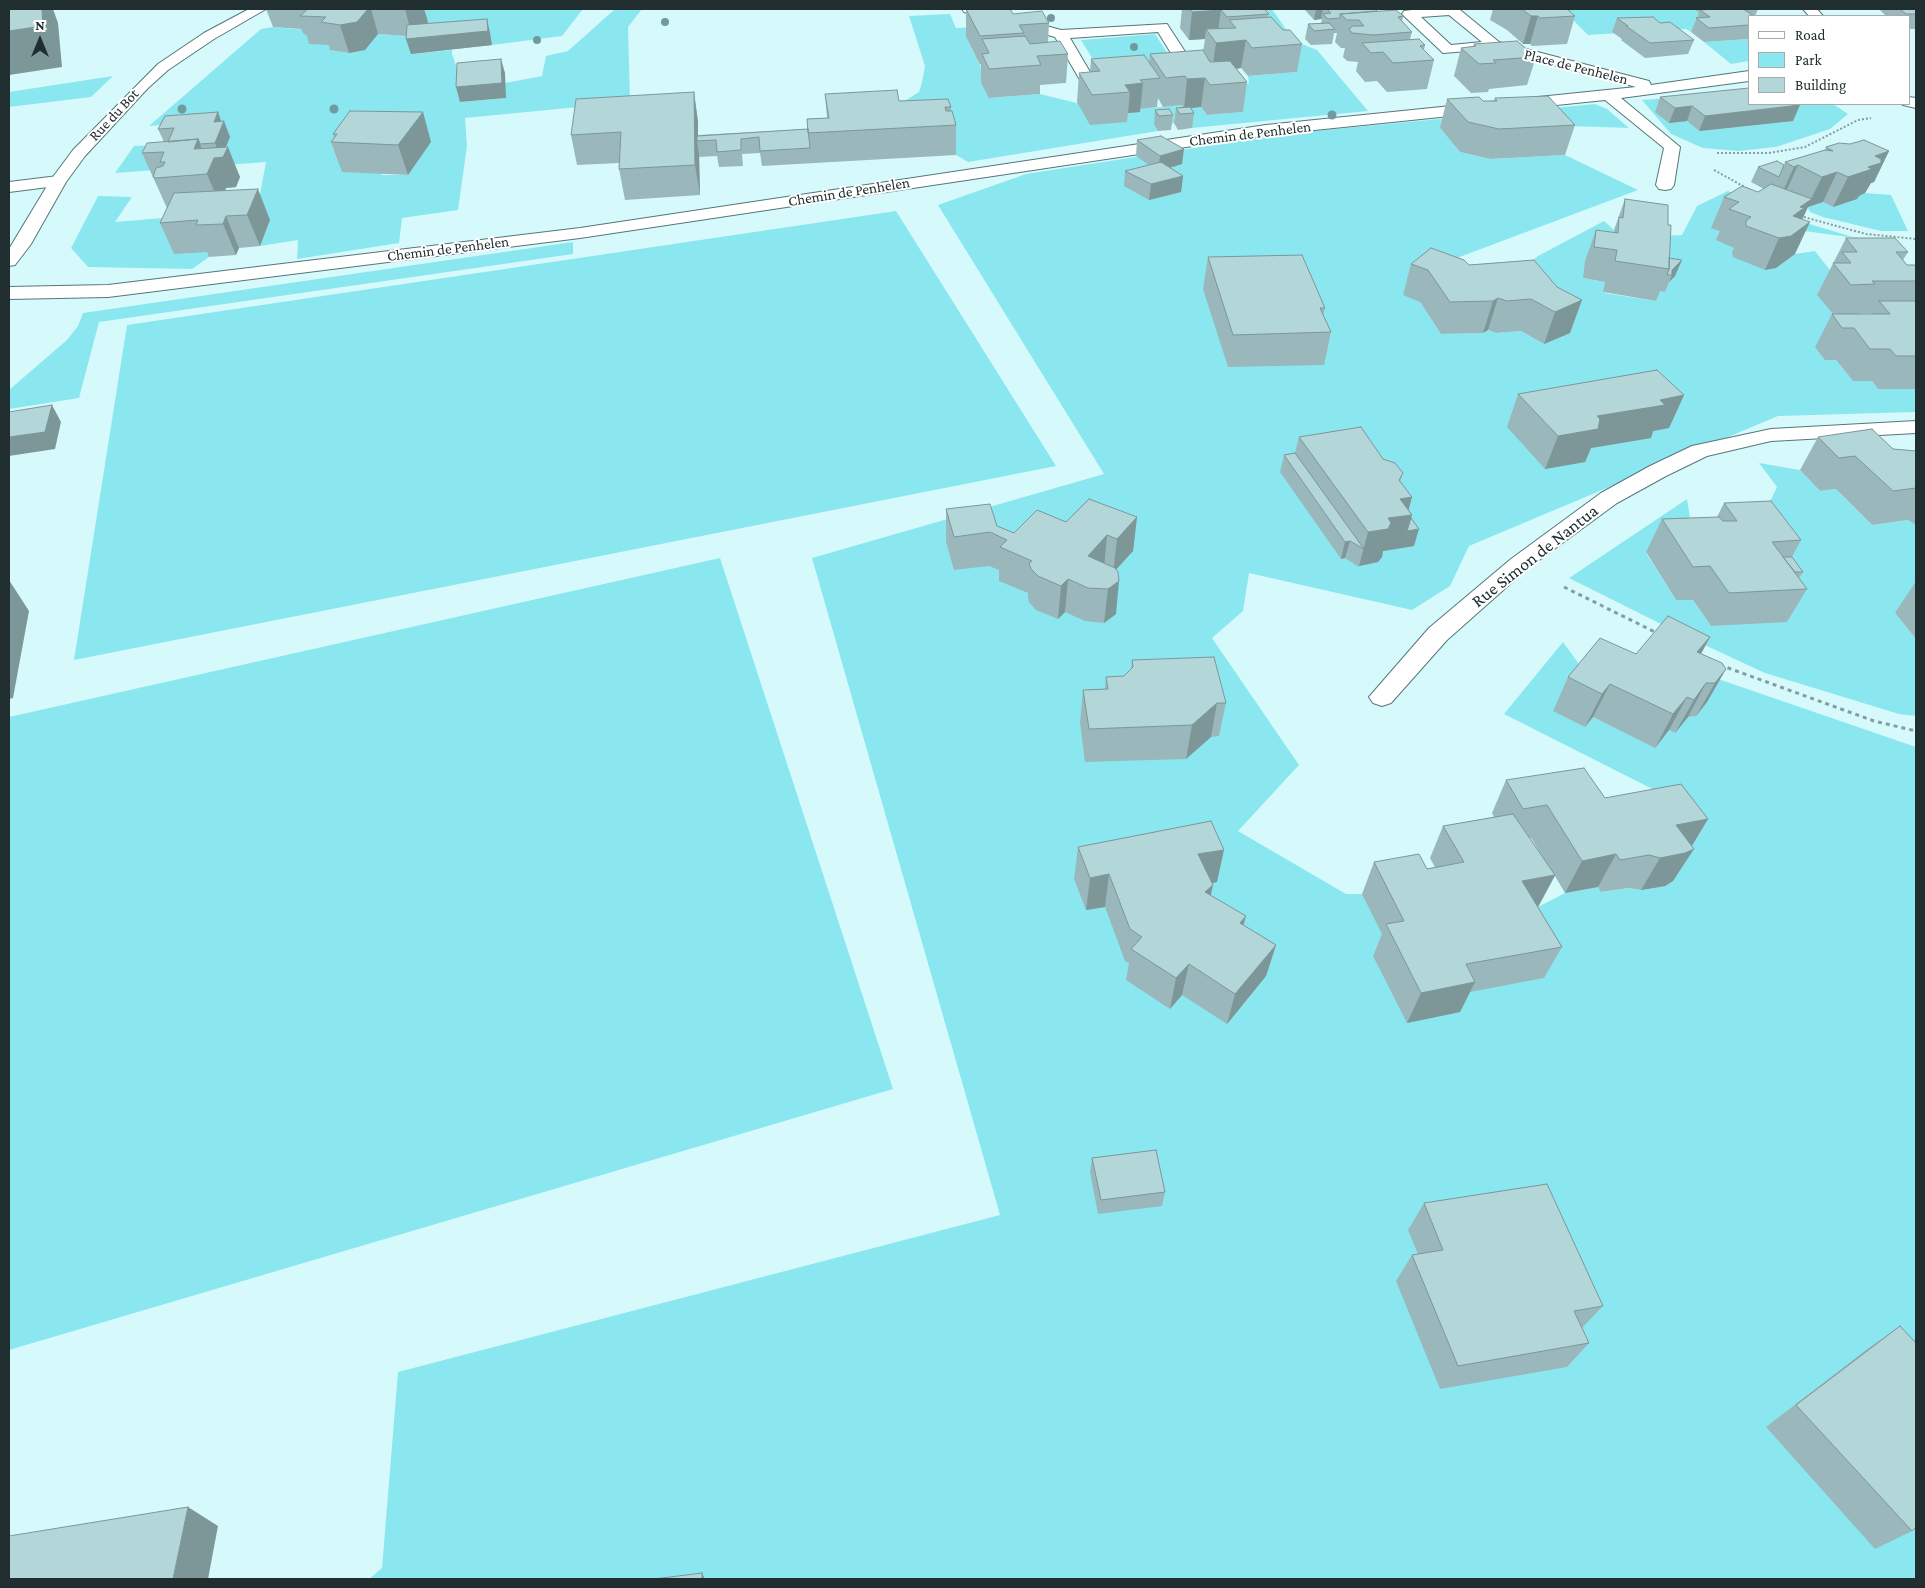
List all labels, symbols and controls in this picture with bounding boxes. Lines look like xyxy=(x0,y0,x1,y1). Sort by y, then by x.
north arrow xyxy=(15,15,65,65)
legend xyxy=(1748,15,1910,105)
text: N xyxy=(35,17,45,33)
text: Road xyxy=(1795,27,1825,43)
street label: Place de Penhelen xyxy=(1522,45,1630,89)
text: Park xyxy=(1795,52,1822,68)
text: Building xyxy=(1795,77,1846,93)
street label: Rue du Bot xyxy=(85,85,143,145)
street label: Chemin de Penhelen xyxy=(1188,118,1312,150)
street label: Chemin de Penhelen xyxy=(787,174,911,210)
street label: Chemin de Penhelen xyxy=(386,233,510,265)
street label: Rue Simon de Nantua xyxy=(1467,500,1603,612)

